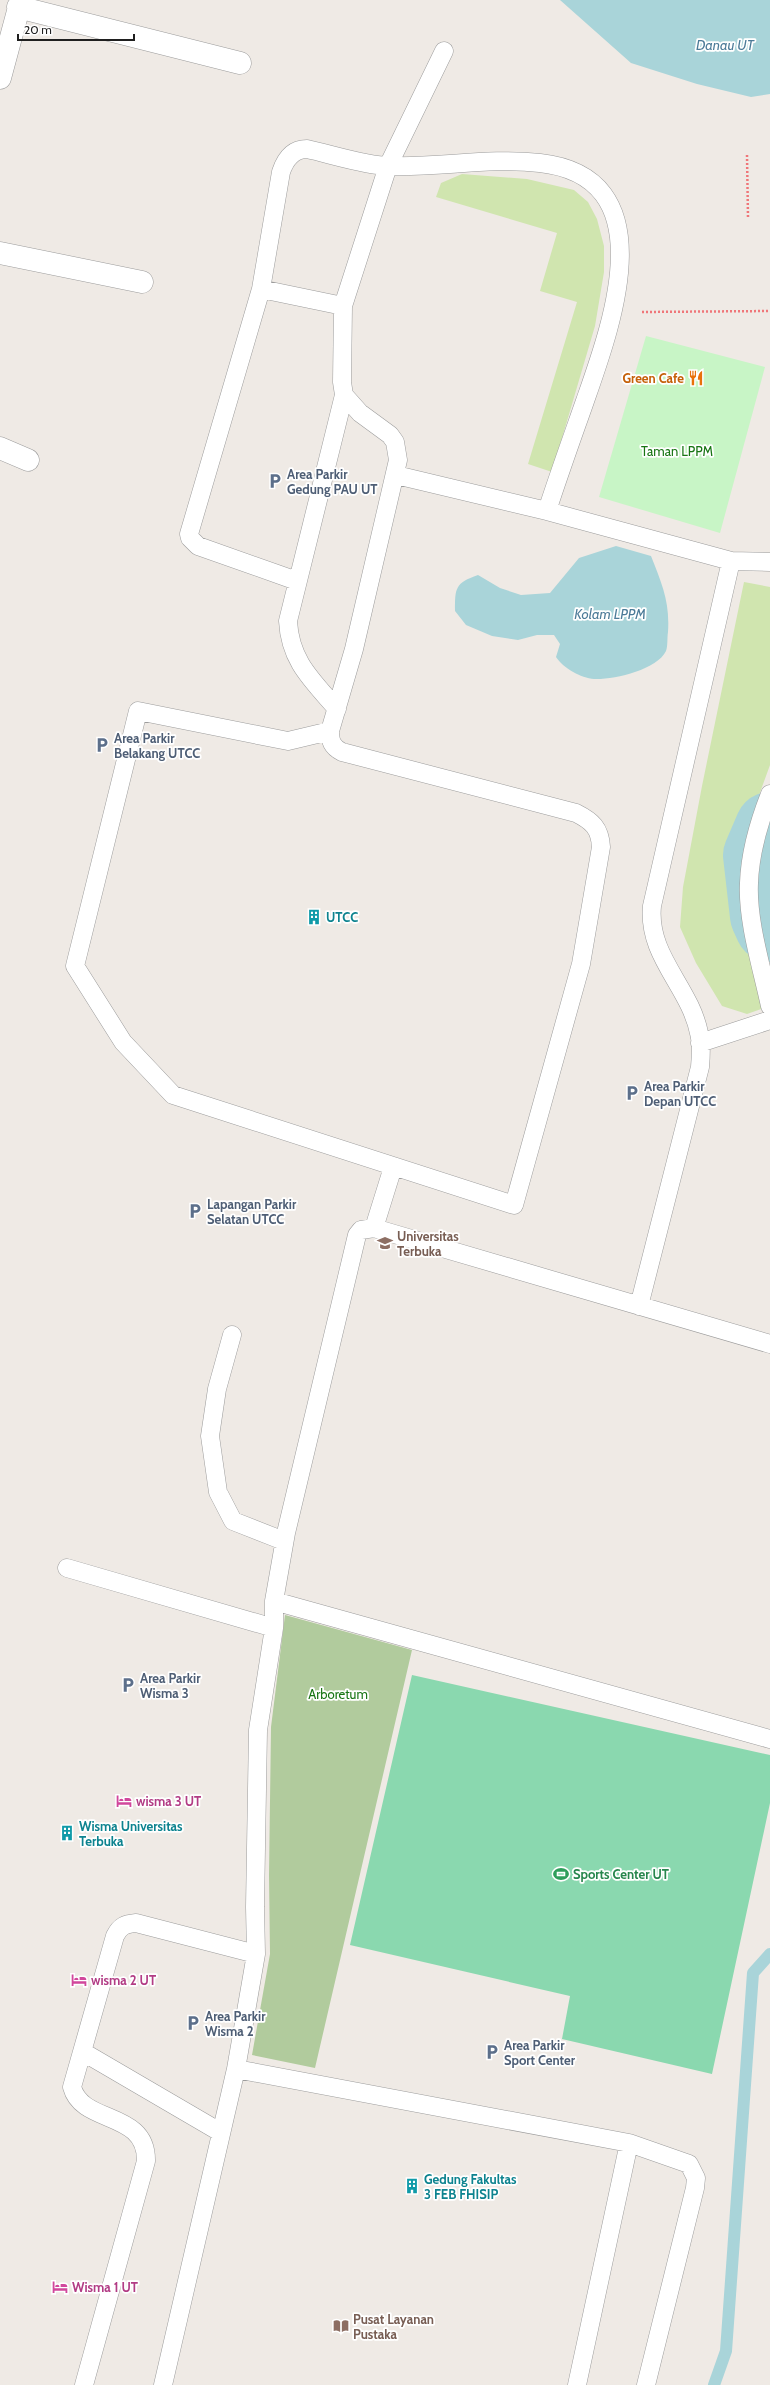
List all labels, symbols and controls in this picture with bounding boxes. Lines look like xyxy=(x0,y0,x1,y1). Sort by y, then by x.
scale bar xyxy=(18,16,134,42)
text: 20 m xyxy=(24,22,52,37)
water label: Danau UT xyxy=(696,36,755,54)
restaurant icon: Green Cafe xyxy=(687,369,705,387)
place label: Green Cafe xyxy=(622,370,684,386)
park label: Taman LPPM xyxy=(641,443,713,459)
place label: Area Parkir Gedung PAU UT xyxy=(287,466,377,497)
parking icon: Area Parkir Gedung PAU UT xyxy=(266,472,284,490)
water label: Kolam LPPM xyxy=(574,605,646,623)
place label: Area Parkir Belakang UTCC xyxy=(114,730,200,761)
parking icon: Area Parkir Belakang UTCC xyxy=(93,736,111,754)
building icon: UTCC xyxy=(305,908,323,926)
place label: UTCC xyxy=(326,909,358,925)
place label: Area Parkir Depan UTCC xyxy=(644,1078,716,1109)
parking icon: Area Parkir Depan UTCC xyxy=(623,1084,641,1102)
place label: Lapangan Parkir Selatan UTCC xyxy=(207,1196,297,1227)
parking icon: Lapangan Parkir Selatan UTCC xyxy=(186,1202,204,1220)
place label: Universitas Terbuka xyxy=(397,1228,459,1259)
school or university icon: Universitas Terbuka xyxy=(376,1234,394,1252)
place label: Area Parkir Wisma 3 xyxy=(140,1670,201,1701)
parking icon: Area Parkir Wisma 3 xyxy=(119,1676,137,1694)
park label: Arboretum xyxy=(308,1686,368,1702)
hotel icon: wisma 3 UT xyxy=(115,1792,133,1810)
place label: wisma 3 UT xyxy=(136,1793,201,1809)
place label: Wisma Universitas Terbuka xyxy=(79,1818,183,1849)
building icon: Wisma Universitas Terbuka xyxy=(58,1824,76,1842)
sports icon: Sports Center UT xyxy=(552,1865,570,1883)
place label: Sports Center UT xyxy=(573,1866,669,1882)
hotel icon: wisma 2 UT xyxy=(70,1971,88,1989)
place label: wisma 2 UT xyxy=(91,1972,156,1988)
place label: Area Parkir Wisma 2 xyxy=(205,2008,266,2039)
parking icon: Area Parkir Wisma 2 xyxy=(184,2014,202,2032)
place label: Area Parkir Sport Center xyxy=(504,2037,576,2068)
parking icon: Area Parkir Sport Center xyxy=(483,2043,501,2061)
place label: Gedung Fakultas 3 FEB FHISIP xyxy=(424,2171,517,2202)
building icon: Gedung Fakultas 3 FEB FHISIP xyxy=(403,2177,421,2195)
hotel icon: Wisma 1 UT xyxy=(51,2278,69,2296)
place label: Wisma 1 UT xyxy=(72,2279,138,2295)
place label: Pusat Layanan Pustaka xyxy=(353,2311,434,2342)
library icon: Pusat Layanan Pustaka xyxy=(332,2317,350,2335)

